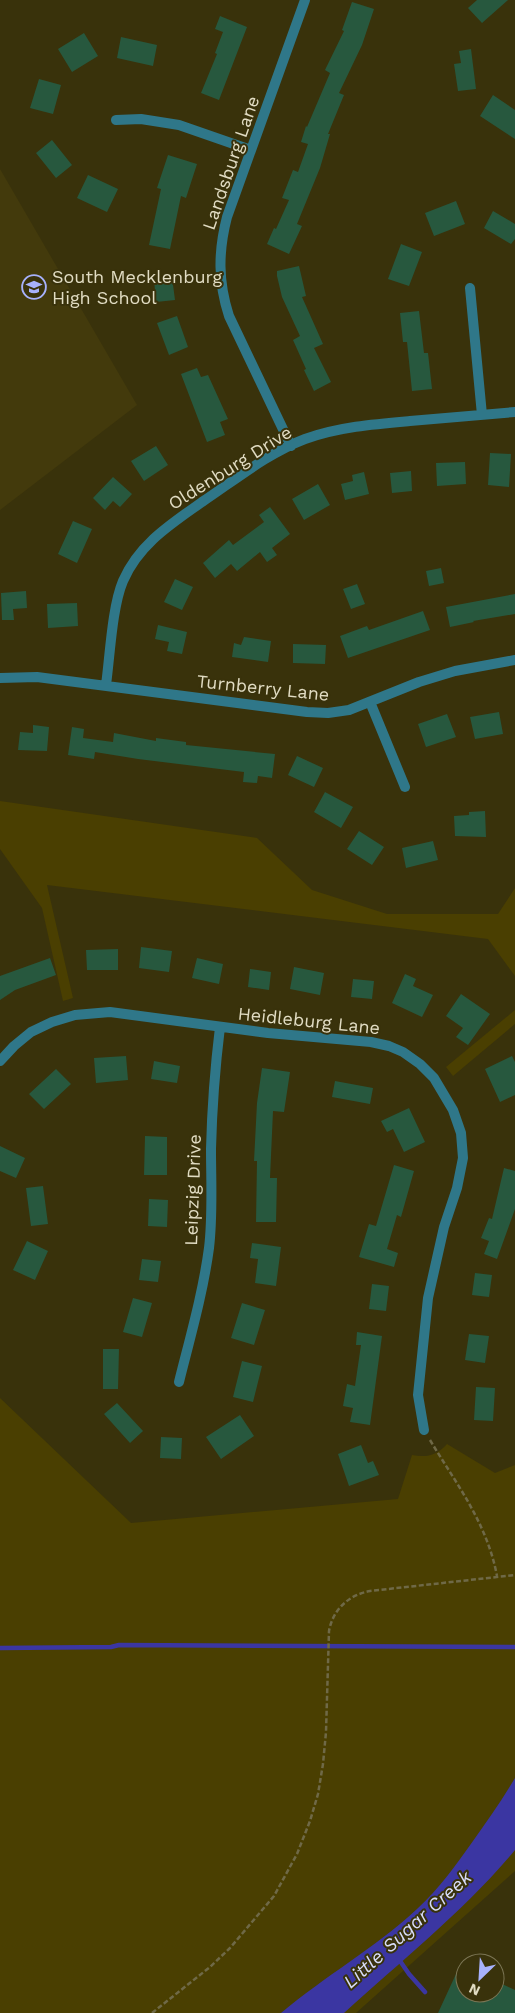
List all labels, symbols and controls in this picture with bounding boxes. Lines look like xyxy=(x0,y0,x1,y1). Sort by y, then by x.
street label: Landsburg Lane xyxy=(198,93,263,233)
place label: South Mecklenburg High School xyxy=(52,266,222,308)
school or university icon: South Mecklenburg High School xyxy=(21,274,47,300)
street label: Oldenburg Drive xyxy=(164,421,295,514)
street label: Turnberry Lane xyxy=(196,670,330,705)
street label: Heidleburg Lane xyxy=(237,1003,381,1038)
street label: Leipzig Drive xyxy=(180,1134,205,1246)
water label: Little Sugar Creek xyxy=(338,1865,477,1993)
north arrow xyxy=(455,1953,505,2003)
text: N xyxy=(466,1980,483,1999)

